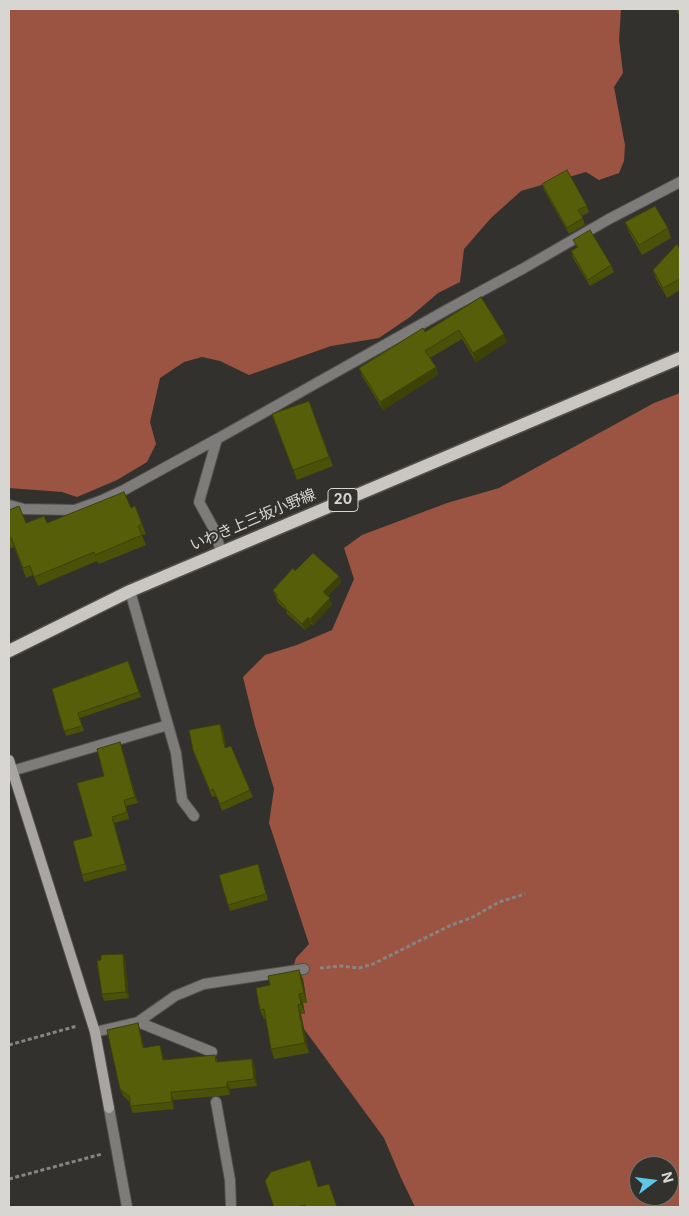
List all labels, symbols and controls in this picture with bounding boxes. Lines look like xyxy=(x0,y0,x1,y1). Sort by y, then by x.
street label: いわき上三坂小野線 xyxy=(187,485,319,555)
road number: 20 xyxy=(328,488,358,512)
north arrow xyxy=(629,1156,679,1206)
text: N xyxy=(658,1170,678,1185)

